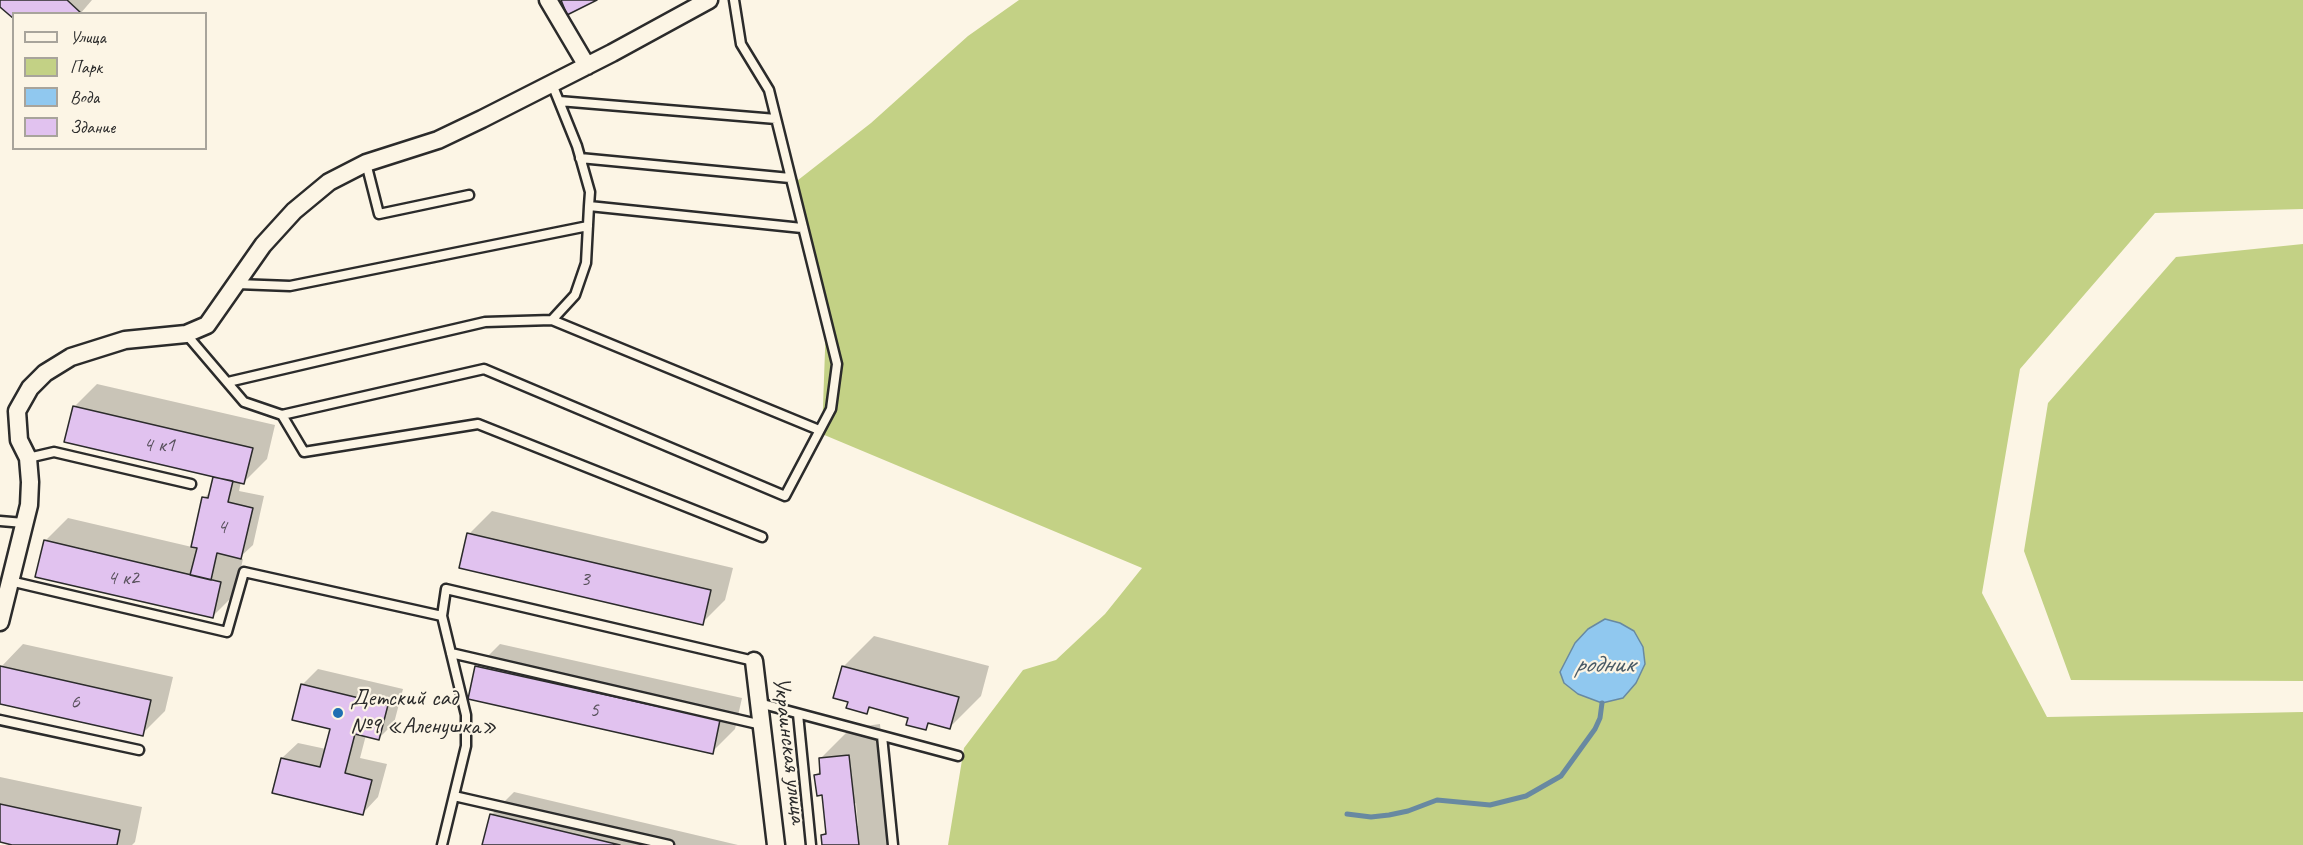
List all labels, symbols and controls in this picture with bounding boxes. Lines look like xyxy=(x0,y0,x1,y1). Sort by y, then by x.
legend xyxy=(12,12,207,150)
text: Улица xyxy=(70,26,106,48)
text: Парк xyxy=(70,56,102,78)
text: Вода xyxy=(70,86,99,108)
text: Здание xyxy=(70,116,115,138)
house number: 4 к1 xyxy=(143,432,175,458)
house number: 4 xyxy=(217,514,227,540)
house number: 4 к2 xyxy=(107,565,139,591)
house number: 3 xyxy=(580,566,590,592)
water label: родник xyxy=(1574,649,1634,681)
street label: Украинская улица xyxy=(766,675,812,825)
place label: Детский сад №9 «Аленушка» xyxy=(350,685,497,741)
house number: 6 xyxy=(70,689,80,715)
house number: 5 xyxy=(589,697,599,723)
marker: Детский сад №9 «Аленушка» xyxy=(331,706,345,720)

